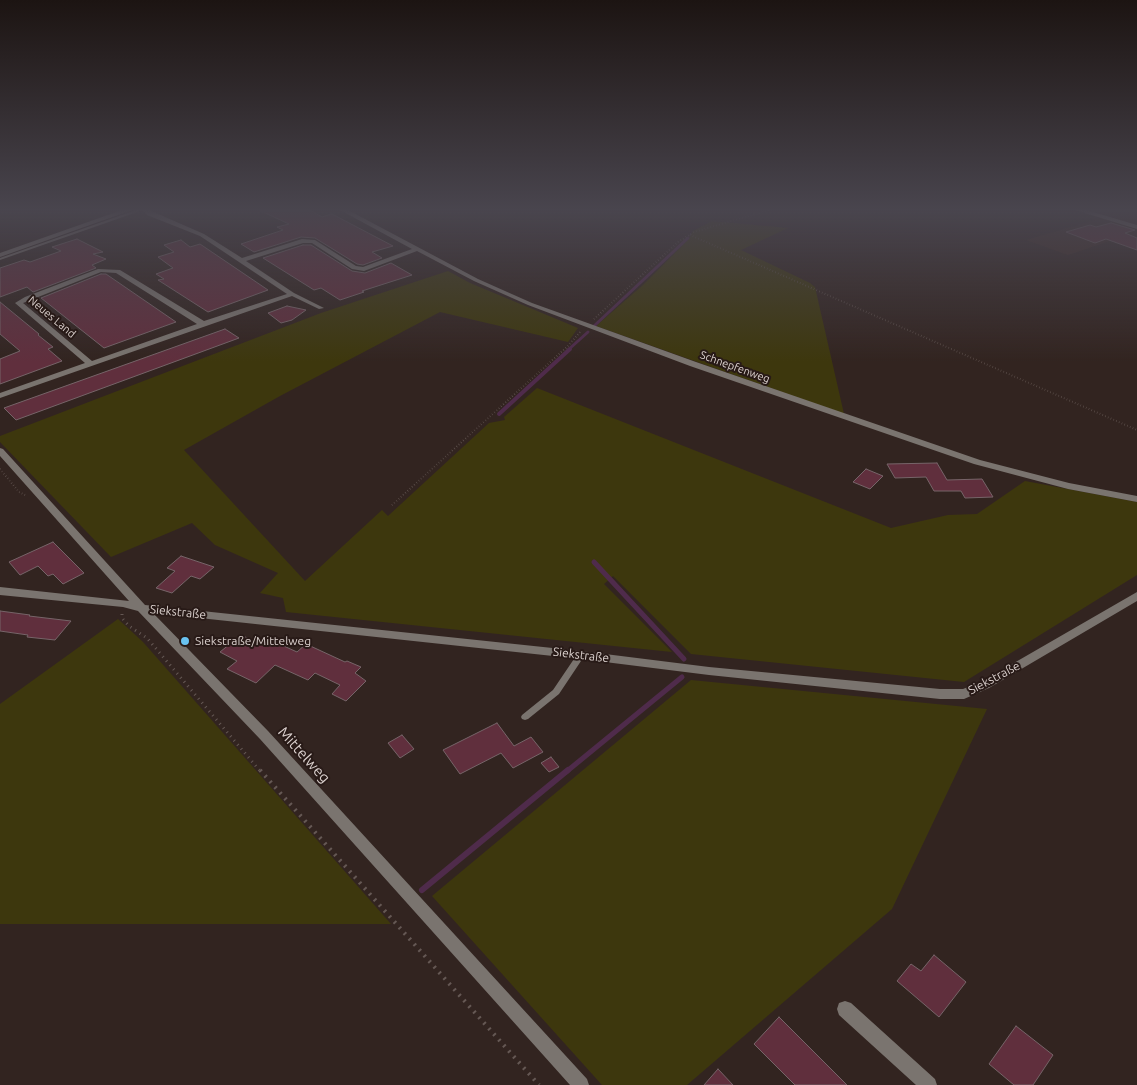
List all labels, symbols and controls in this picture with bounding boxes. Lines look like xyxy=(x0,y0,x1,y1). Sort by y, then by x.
street label: Neues Land xyxy=(26,293,78,341)
street label: Schnepfenweg xyxy=(698,348,772,386)
street label: Siekstraße xyxy=(149,602,207,622)
place label: Siekstraße/Mittelweg xyxy=(195,634,311,648)
marker: Siekstraße/Mittelweg xyxy=(179,635,191,647)
street label: Siekstraße xyxy=(552,644,610,666)
street label: Siekstraße xyxy=(966,658,1022,698)
street label: Mittelweg xyxy=(274,723,334,787)

